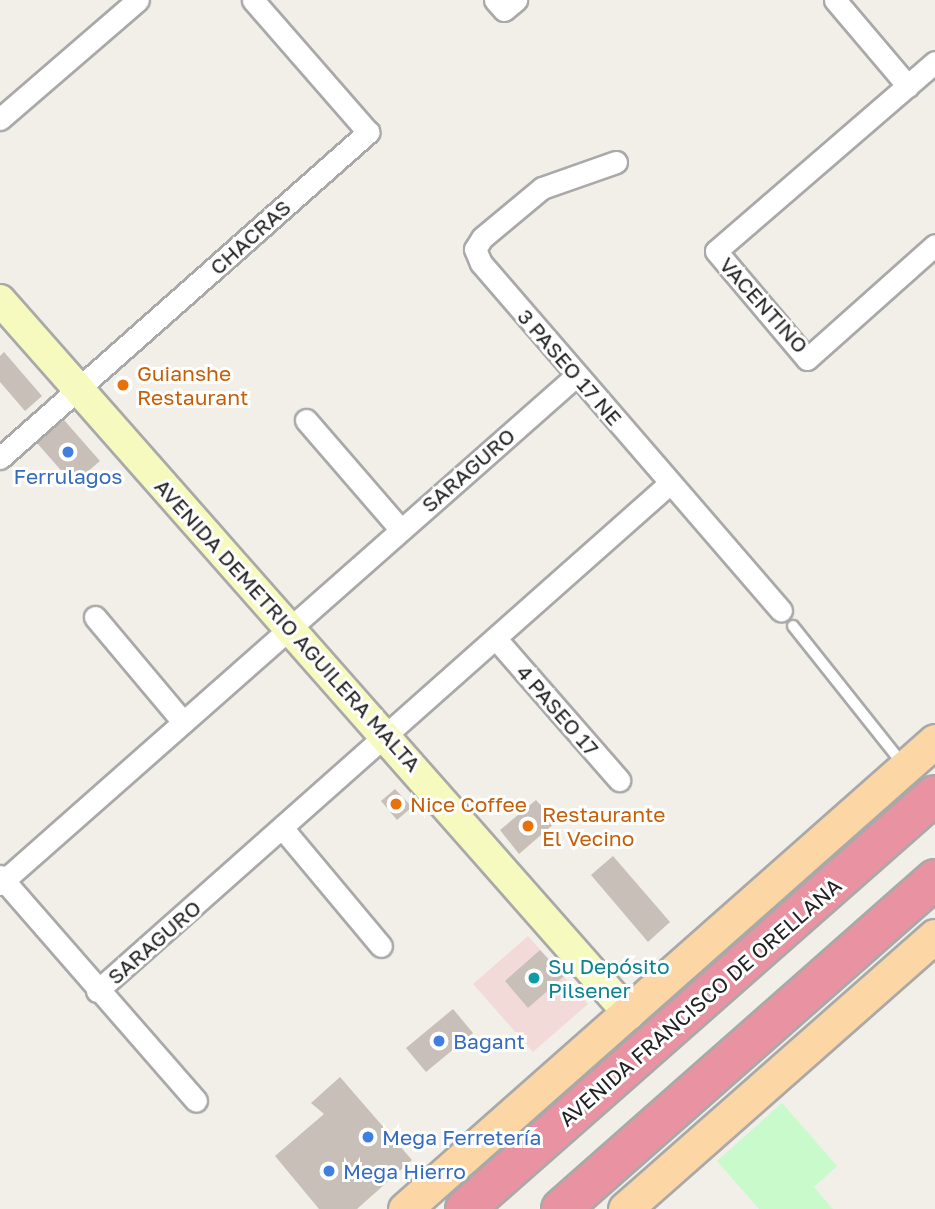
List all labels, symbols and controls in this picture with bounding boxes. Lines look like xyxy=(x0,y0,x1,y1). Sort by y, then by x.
street label: CHACRAS xyxy=(205,194,295,280)
street label: VACENTINO xyxy=(714,252,814,358)
street label: 3 PASEO 17 NE xyxy=(513,304,627,430)
place label: Guianshe Restaurant xyxy=(137,360,248,410)
marker: Guianshe Restaurant xyxy=(115,377,131,393)
street label: SARAGURO xyxy=(416,423,520,517)
marker: Ferrulagos xyxy=(60,444,76,460)
place label: Ferrulagos xyxy=(14,463,122,489)
street label: AVENIDA DEMETRIO AGUILERA MALTA xyxy=(150,473,426,777)
street label: 4 PASEO 17 xyxy=(512,659,604,761)
place label: Nice Coffee xyxy=(410,791,527,817)
marker: Nice Coffee xyxy=(388,796,404,812)
place label: Restaurante El Vecino xyxy=(542,801,665,851)
marker: Restaurante El Vecino xyxy=(520,818,536,834)
street label: AVENIDA FRANCISCO DE ORELLANA xyxy=(554,873,846,1131)
street label: SARAGURO xyxy=(102,895,206,989)
place label: Su Depósito Pilsener xyxy=(548,953,670,1003)
marker: Su Depósito Pilsener xyxy=(526,970,542,986)
place label: Bagant xyxy=(453,1028,525,1054)
marker: Bagant xyxy=(431,1033,447,1049)
place label: Mega Ferretería xyxy=(382,1124,541,1150)
marker: Mega Ferretería xyxy=(360,1129,376,1145)
place label: Mega Hierro xyxy=(343,1158,466,1184)
marker: Mega Hierro xyxy=(321,1163,337,1179)

